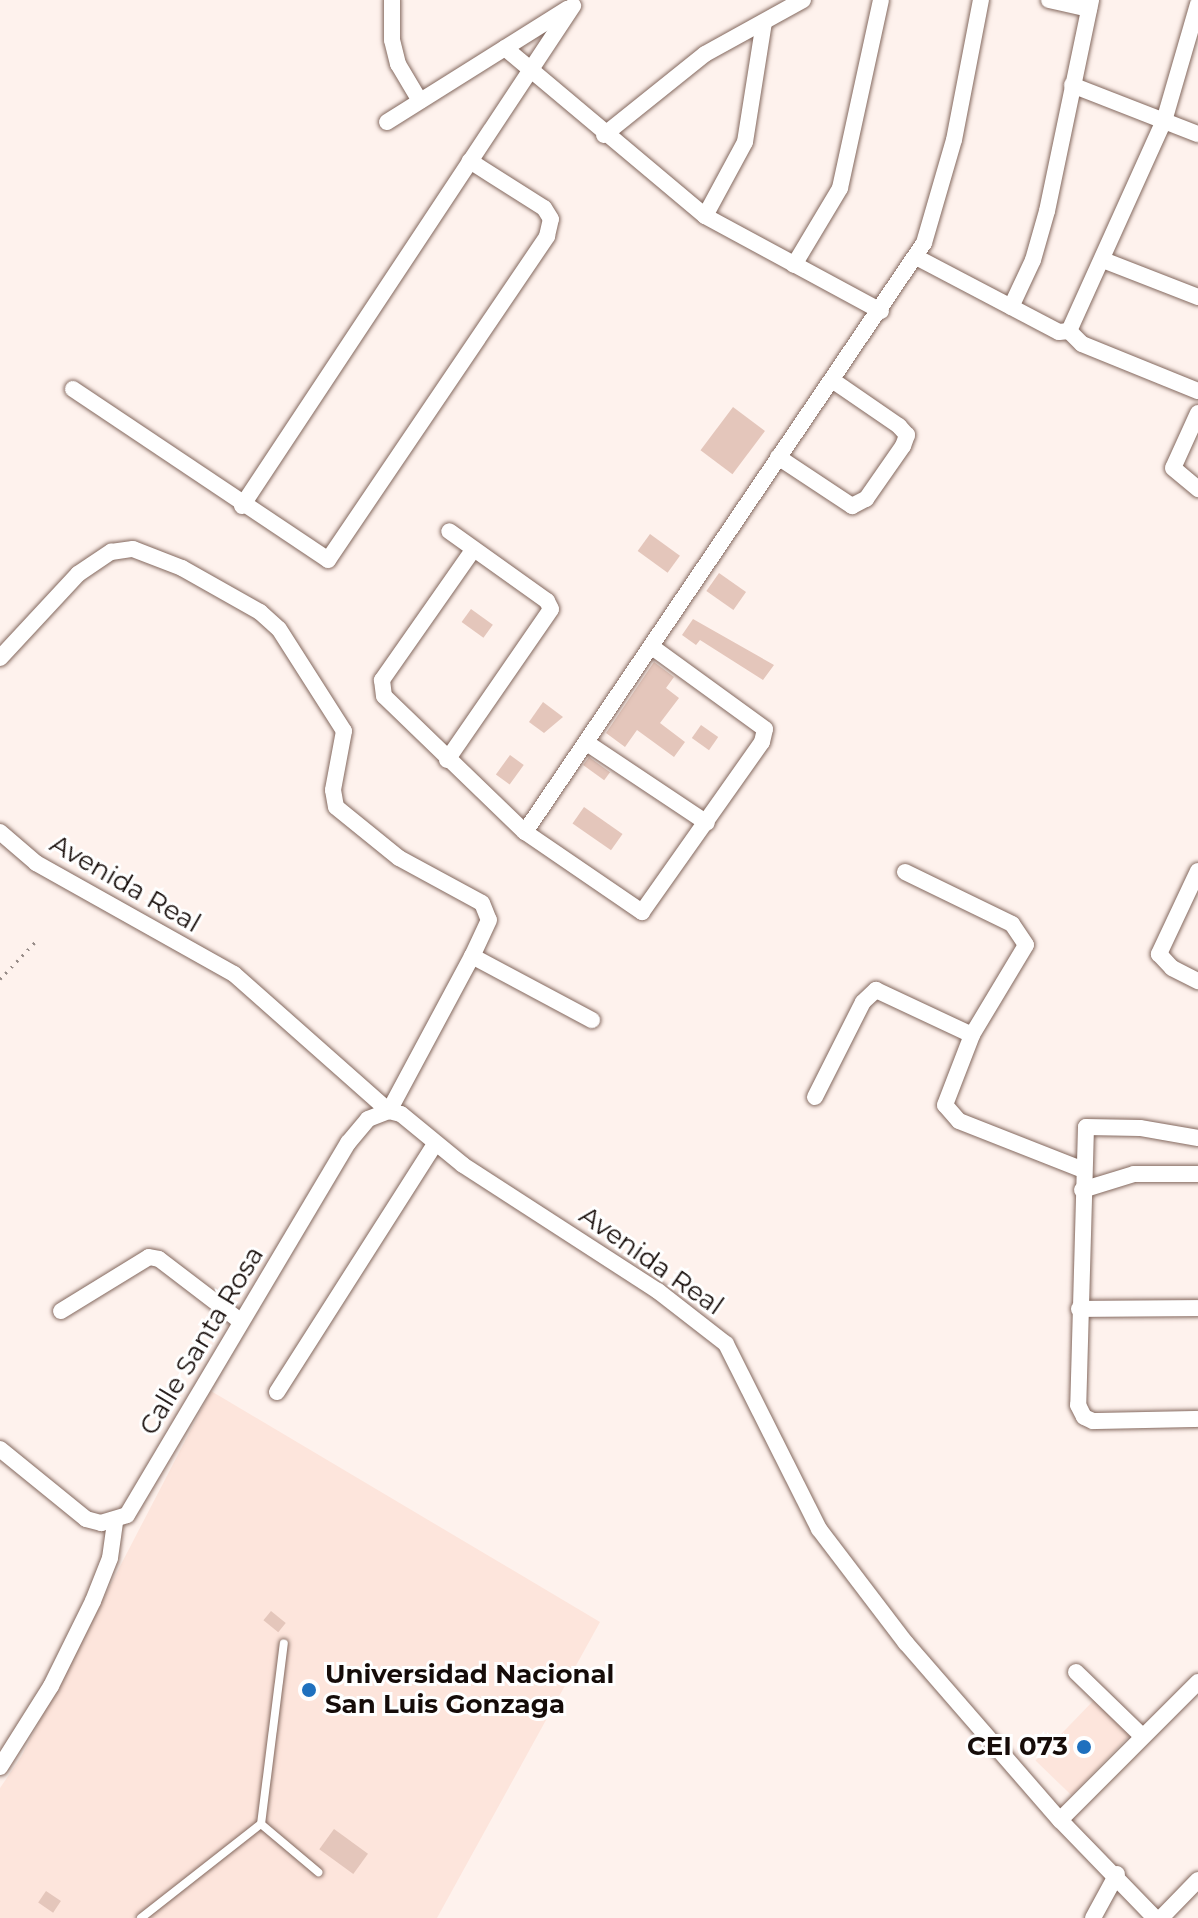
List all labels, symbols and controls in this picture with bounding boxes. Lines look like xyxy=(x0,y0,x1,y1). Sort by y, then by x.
street label: Avenida Real xyxy=(44,828,206,940)
street label: Avenida Real xyxy=(573,1200,729,1322)
street label: Calle Santa Rosa xyxy=(133,1241,271,1441)
place label: Universidad Nacional San Luis Gonzaga xyxy=(325,1659,614,1720)
marker: Universidad Nacional San Luis Gonzaga xyxy=(300,1681,318,1699)
place label: CEI 073 xyxy=(967,1731,1068,1763)
marker: CEI 073 xyxy=(1075,1738,1093,1756)

